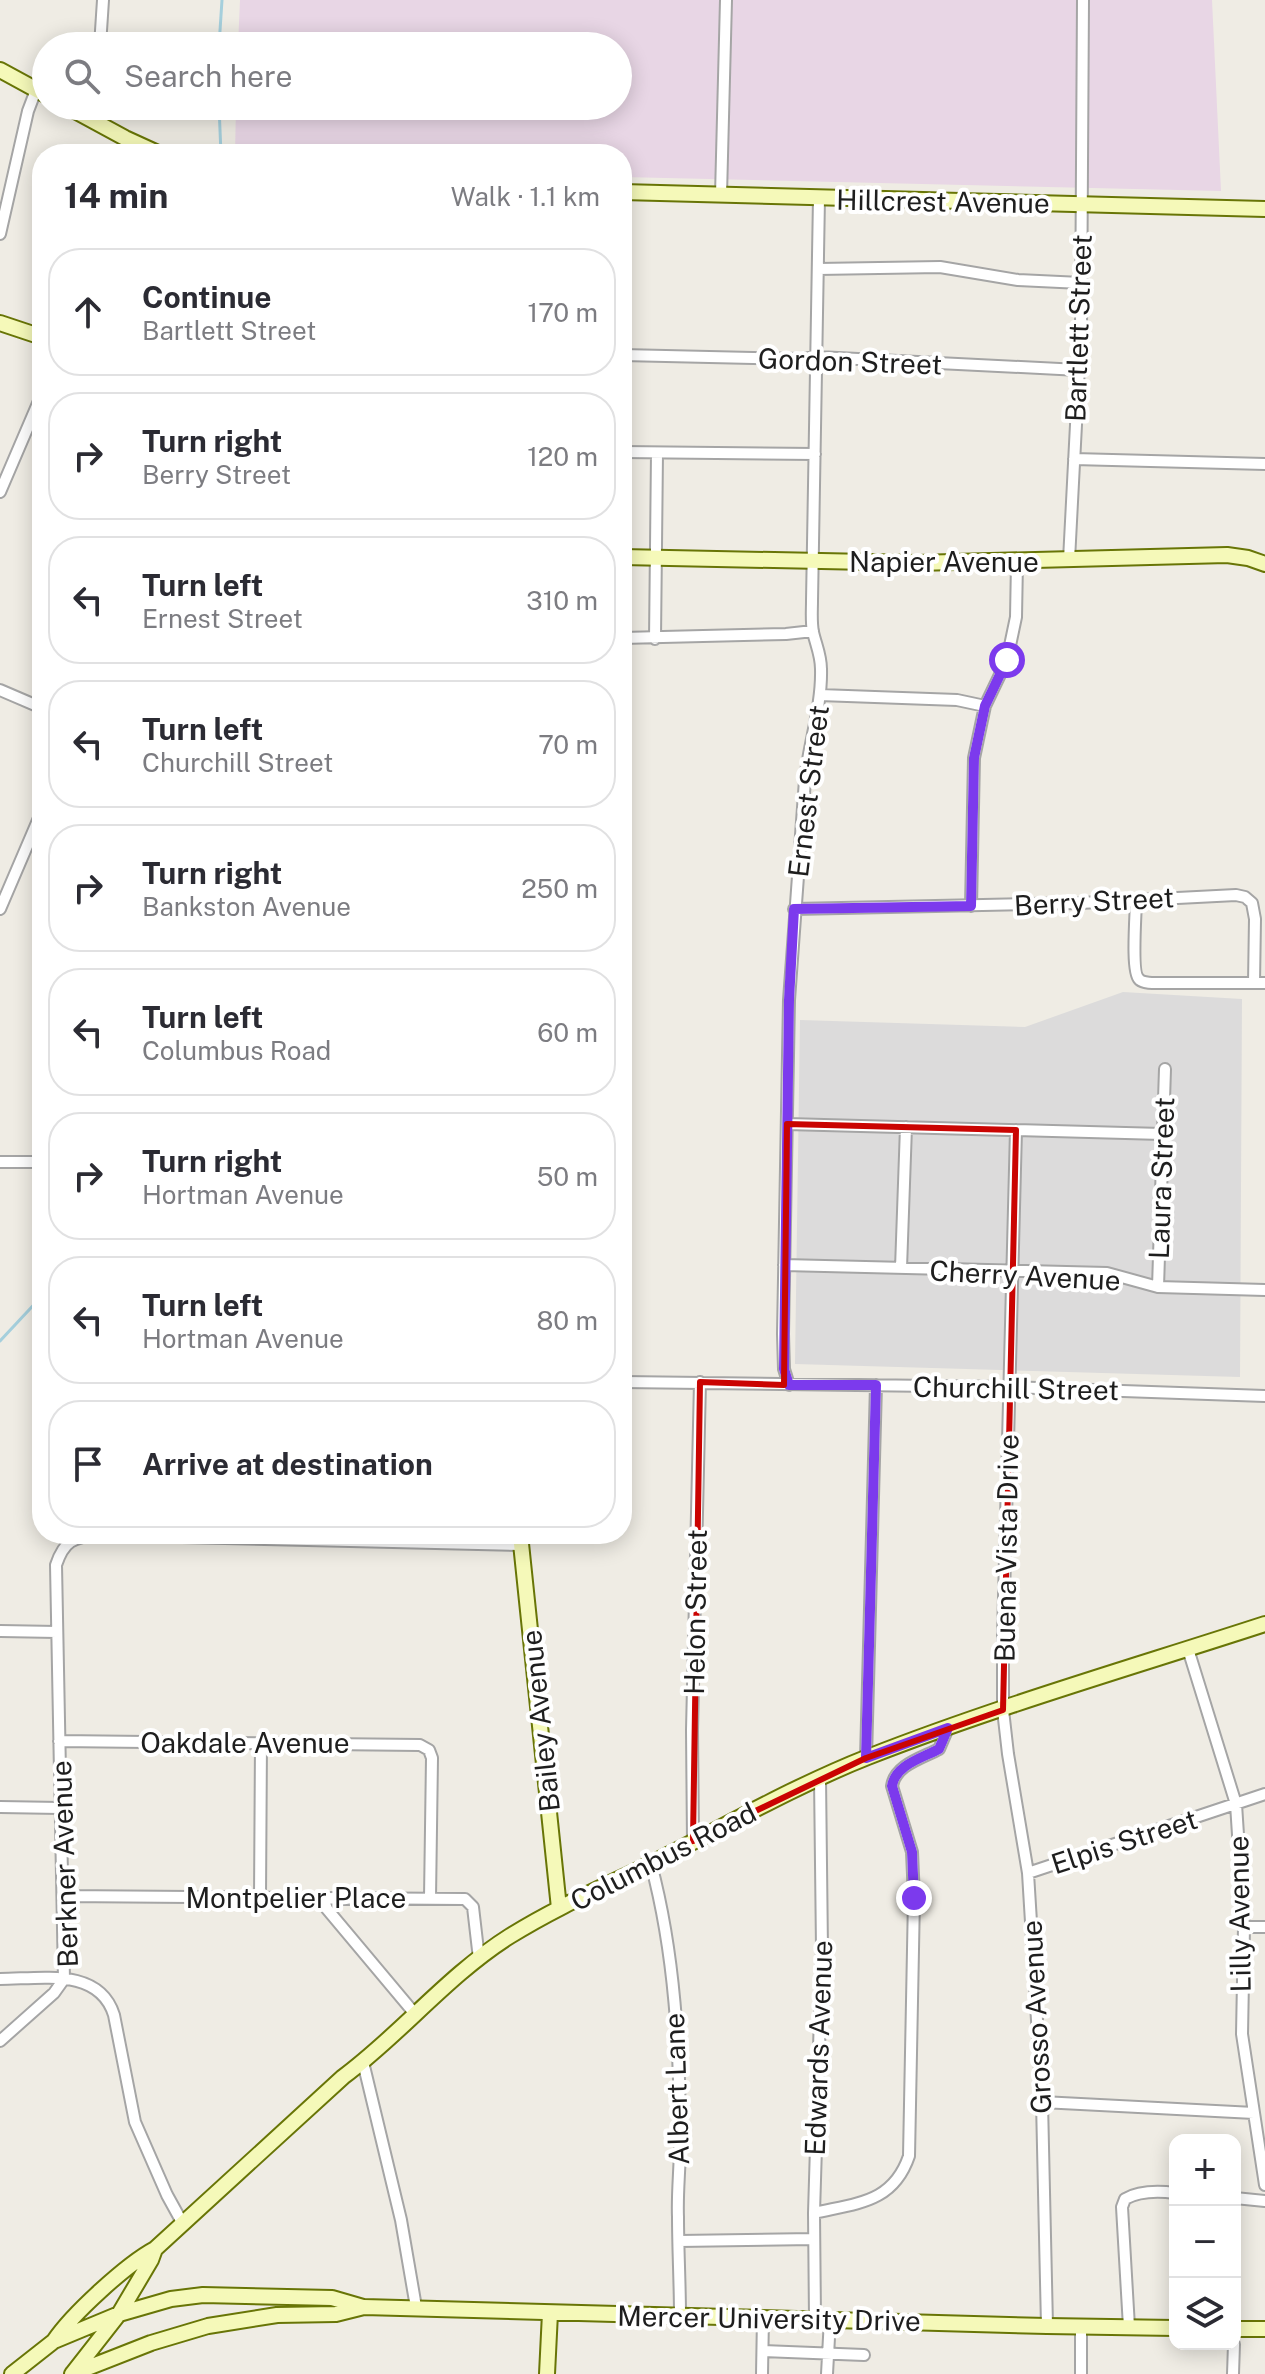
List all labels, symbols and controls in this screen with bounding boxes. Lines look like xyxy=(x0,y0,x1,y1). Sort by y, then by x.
search box xyxy=(32,32,632,120)
icon: search xyxy=(60,54,104,98)
text: Search here xyxy=(124,58,292,94)
text: 14 min xyxy=(64,176,168,216)
text: Walk · 1.1 km xyxy=(451,181,600,212)
street label: Hillcrest Avenue xyxy=(836,183,1050,219)
street label: Bartlett Street xyxy=(1058,234,1098,422)
text: Continue xyxy=(142,279,272,315)
icon: ahead xyxy=(66,290,110,334)
text: 170 m xyxy=(528,297,598,328)
text: Bartlett Street xyxy=(142,315,316,346)
street label: Gordon Street xyxy=(757,341,943,381)
text: Turn right xyxy=(142,423,282,459)
icon: right xyxy=(66,434,110,478)
text: 120 m xyxy=(527,441,598,472)
text: Berry Street xyxy=(142,459,291,490)
street label: Napier Avenue xyxy=(849,545,1039,578)
text: Turn left xyxy=(142,567,263,603)
icon: left xyxy=(66,578,110,622)
text: 310 m xyxy=(526,585,598,616)
text: Ernest Street xyxy=(142,603,303,634)
route start xyxy=(989,642,1025,678)
street label: Ernest Street xyxy=(781,703,835,879)
text: Turn left xyxy=(142,711,263,747)
icon: left xyxy=(66,722,110,766)
text: 70 m xyxy=(538,729,598,760)
text: Churchill Street xyxy=(142,747,333,778)
text: Turn right xyxy=(142,855,282,891)
icon: right xyxy=(66,866,110,910)
text: 250 m xyxy=(521,873,598,904)
street label: Berry Street xyxy=(1013,880,1175,922)
text: Bankston Avenue xyxy=(142,891,351,922)
text: Turn left xyxy=(142,999,263,1035)
icon: left xyxy=(66,1010,110,1054)
text: 60 m xyxy=(537,1017,598,1048)
text: Columbus Road xyxy=(142,1035,331,1066)
street label: Laura Street xyxy=(1142,1096,1180,1260)
text: Turn right xyxy=(142,1143,282,1179)
icon: right xyxy=(66,1154,110,1198)
text: 50 m xyxy=(537,1161,598,1192)
text: Hortman Avenue xyxy=(142,1179,344,1210)
street label: Cherry Avenue xyxy=(929,1254,1121,1296)
text: Turn left xyxy=(142,1287,263,1323)
icon: left xyxy=(66,1298,110,1342)
text: 80 m xyxy=(537,1305,598,1336)
text: Hortman Avenue xyxy=(142,1323,344,1354)
street label: Churchill Street xyxy=(913,1370,1119,1406)
street label: Buena Vista Drive xyxy=(988,1434,1024,1662)
icon: arrive xyxy=(66,1442,110,1486)
text: Arrive at destination xyxy=(142,1446,433,1482)
street label: Helon Street xyxy=(677,1529,713,1695)
street label: Bailey Avenue xyxy=(514,1628,566,1814)
street label: Oakdale Avenue xyxy=(140,1726,350,1759)
street label: Berkner Avenue xyxy=(44,1760,84,1968)
street label: Columbus Road xyxy=(565,1795,761,1917)
street label: Elpis Street xyxy=(1047,1802,1201,1880)
street label: Lilly Avenue xyxy=(1221,1835,1257,1993)
route end xyxy=(896,1880,932,1916)
street label: Montpelier Place xyxy=(186,1881,406,1914)
street label: Grosso Avenue xyxy=(1014,1919,1058,2115)
street label: Edwards Avenue xyxy=(798,1940,838,2156)
street label: Albert Lane xyxy=(657,2012,695,2166)
map controls xyxy=(1169,2134,1241,2350)
button: + xyxy=(1169,2134,1241,2206)
button: − xyxy=(1169,2206,1241,2278)
button: layers xyxy=(1169,2278,1241,2350)
street label: Mercer University Drive xyxy=(617,2299,921,2337)

